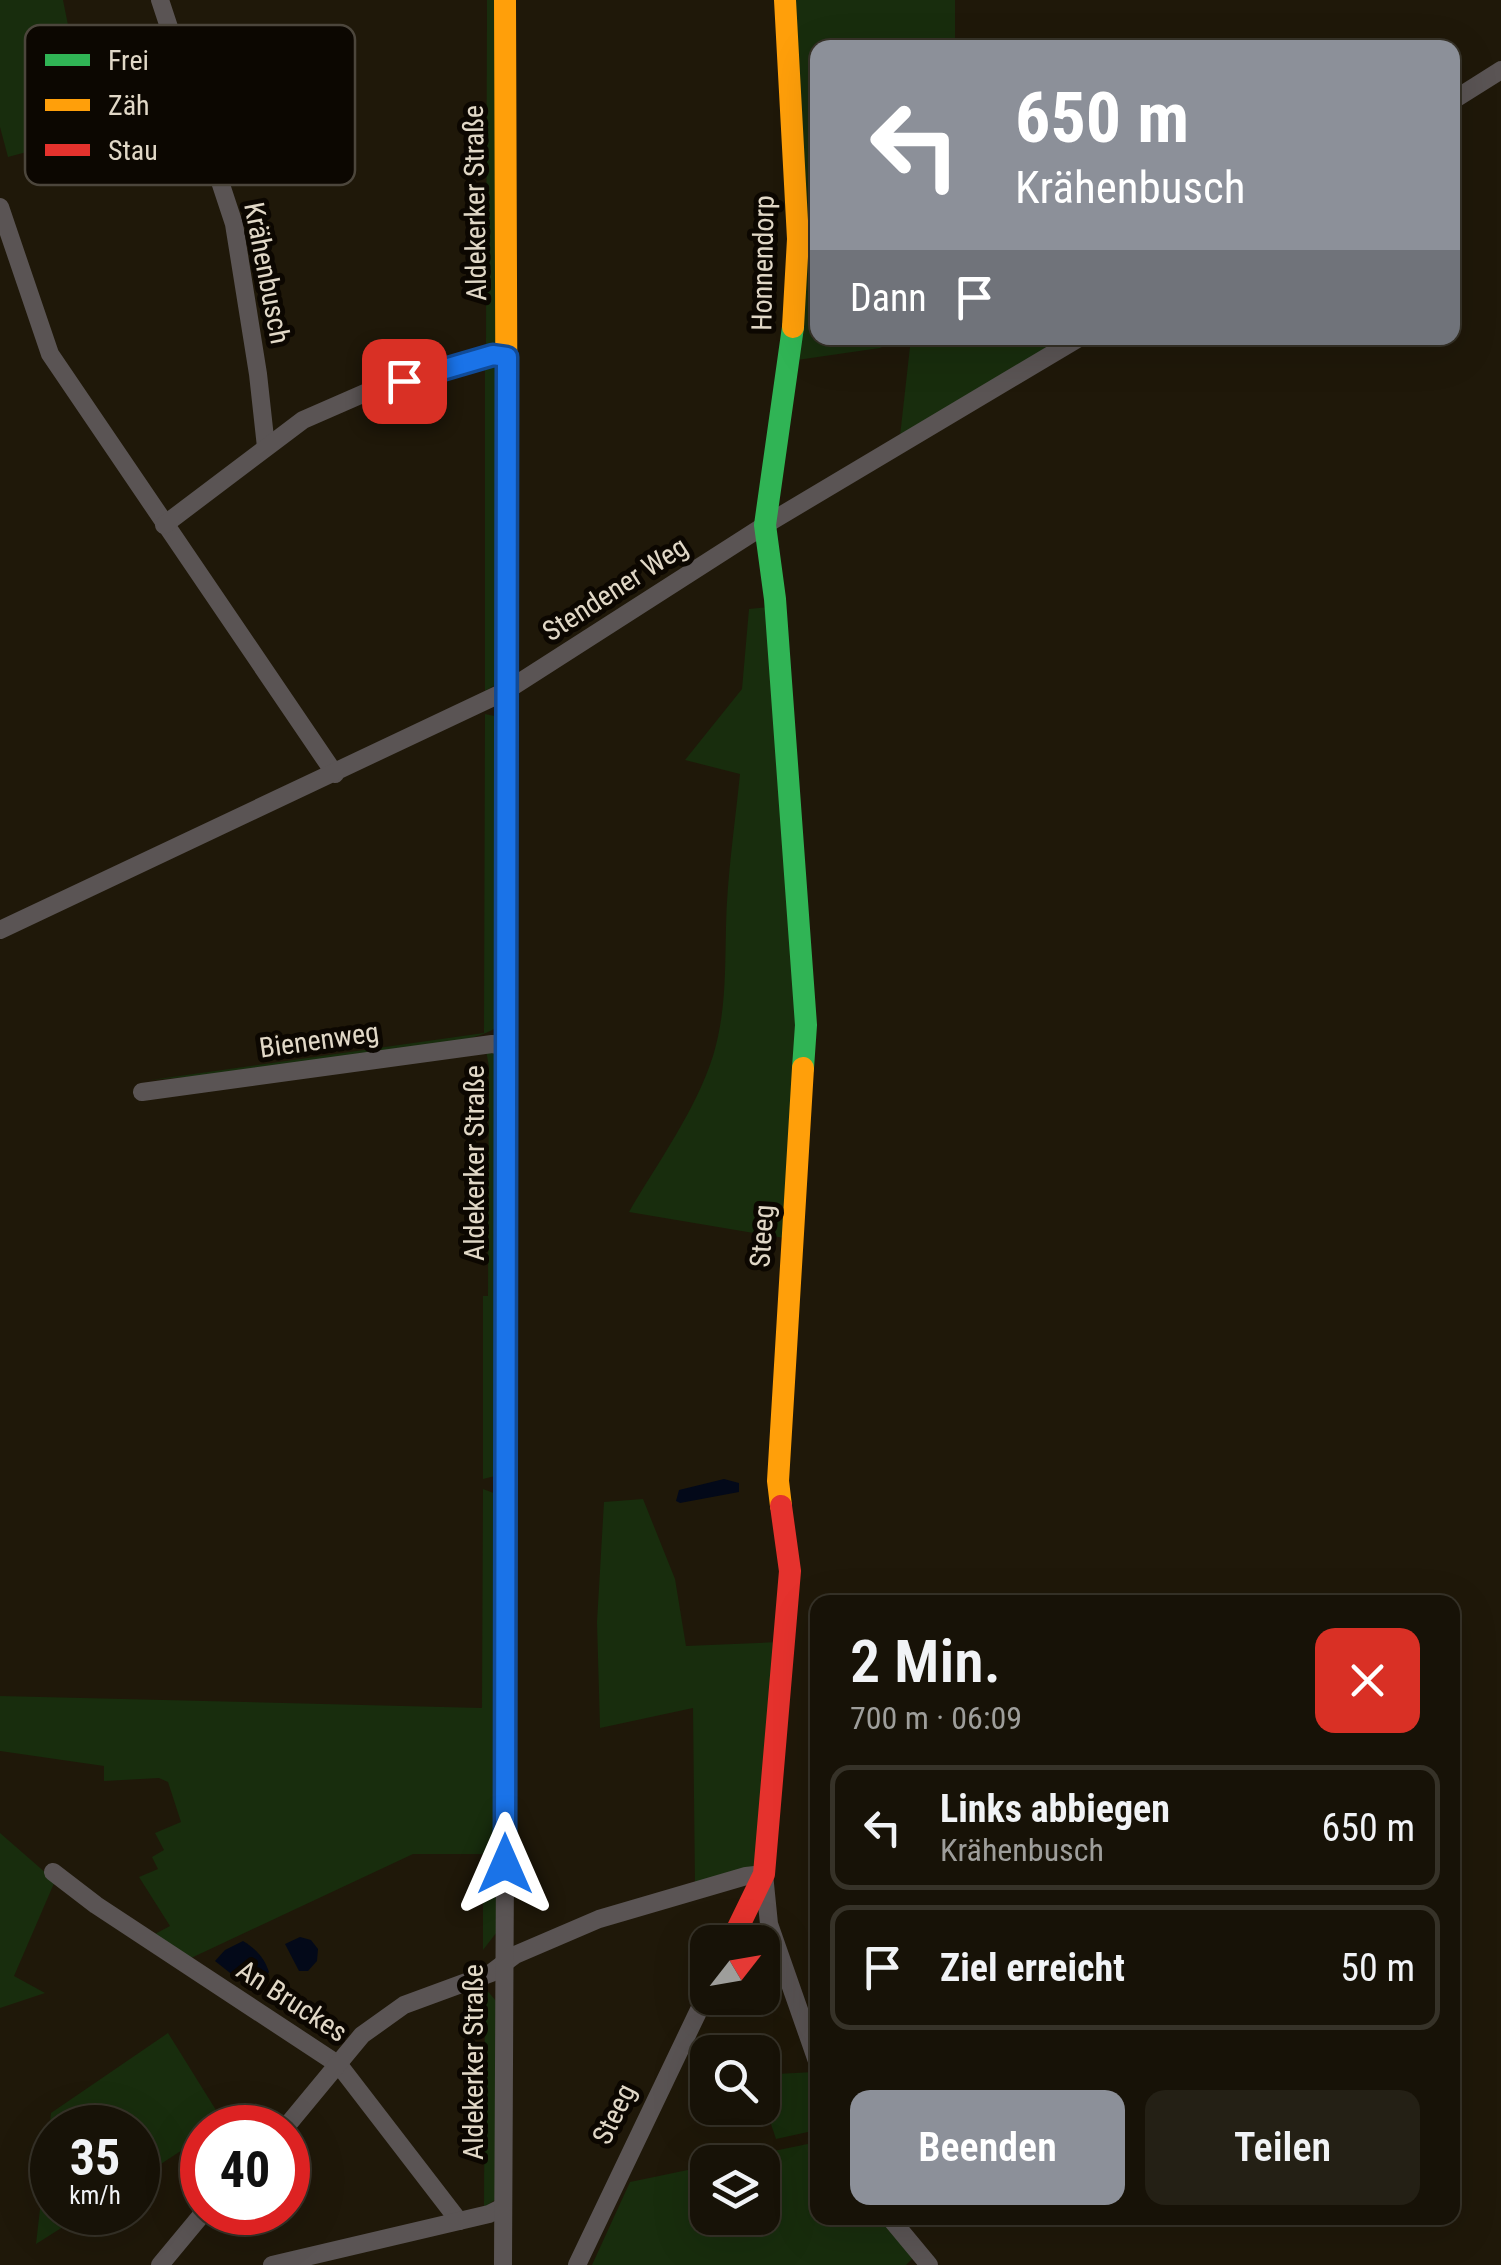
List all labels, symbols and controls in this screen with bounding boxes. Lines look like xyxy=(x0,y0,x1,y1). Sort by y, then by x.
legend xyxy=(25,25,355,185)
text: Frei xyxy=(108,44,149,77)
text: 650 m xyxy=(1015,77,1189,159)
icon: left xyxy=(850,80,980,210)
text: Zäh xyxy=(108,89,150,122)
street label: Aldekerker Straße xyxy=(457,105,493,301)
text: Stau xyxy=(108,134,158,167)
text: Krähenbusch xyxy=(1015,161,1246,214)
street label: Honnendorp xyxy=(745,195,781,331)
street label: Krähenbusch xyxy=(237,199,297,347)
icon: arrive xyxy=(947,270,1002,325)
text: Dann xyxy=(850,276,927,320)
pin xyxy=(362,339,447,424)
icon: arrive xyxy=(377,354,432,409)
street label: Stendener Weg xyxy=(536,530,694,648)
street label: Bienenweg xyxy=(257,1015,381,1065)
street label: Aldekerker Straße xyxy=(458,1065,491,1261)
street label: Steeg xyxy=(743,1203,781,1269)
text: 2 Min. xyxy=(850,1626,1001,1697)
button: close xyxy=(1315,1628,1420,1733)
text: 700 m · 06:09 xyxy=(850,1699,1022,1737)
text: Links abbiegen xyxy=(940,1787,1170,1831)
icon: left xyxy=(855,1800,910,1855)
text: 650 m xyxy=(1321,1806,1415,1850)
position arrow xyxy=(453,1812,557,1916)
text: Krähenbusch xyxy=(940,1831,1104,1869)
north arrow xyxy=(690,1925,780,2015)
map controls xyxy=(690,1925,780,2235)
icon: arrive xyxy=(855,1940,910,1995)
text: Ziel erreicht xyxy=(940,1946,1125,1990)
text: 50 m xyxy=(1340,1946,1415,1990)
street label: An Bruckes xyxy=(231,1953,353,2049)
street label: Aldekerker Straße xyxy=(457,1964,490,2160)
button: search xyxy=(690,2035,780,2125)
street label: Steeg xyxy=(585,2079,643,2149)
button: Beenden xyxy=(850,2090,1125,2205)
button: Teilen xyxy=(1145,2090,1420,2205)
speed limit sign: 40 xyxy=(180,2105,310,2235)
text: 35 xyxy=(70,2129,120,2187)
button: layers xyxy=(690,2145,780,2235)
text: km/h xyxy=(69,2181,121,2210)

